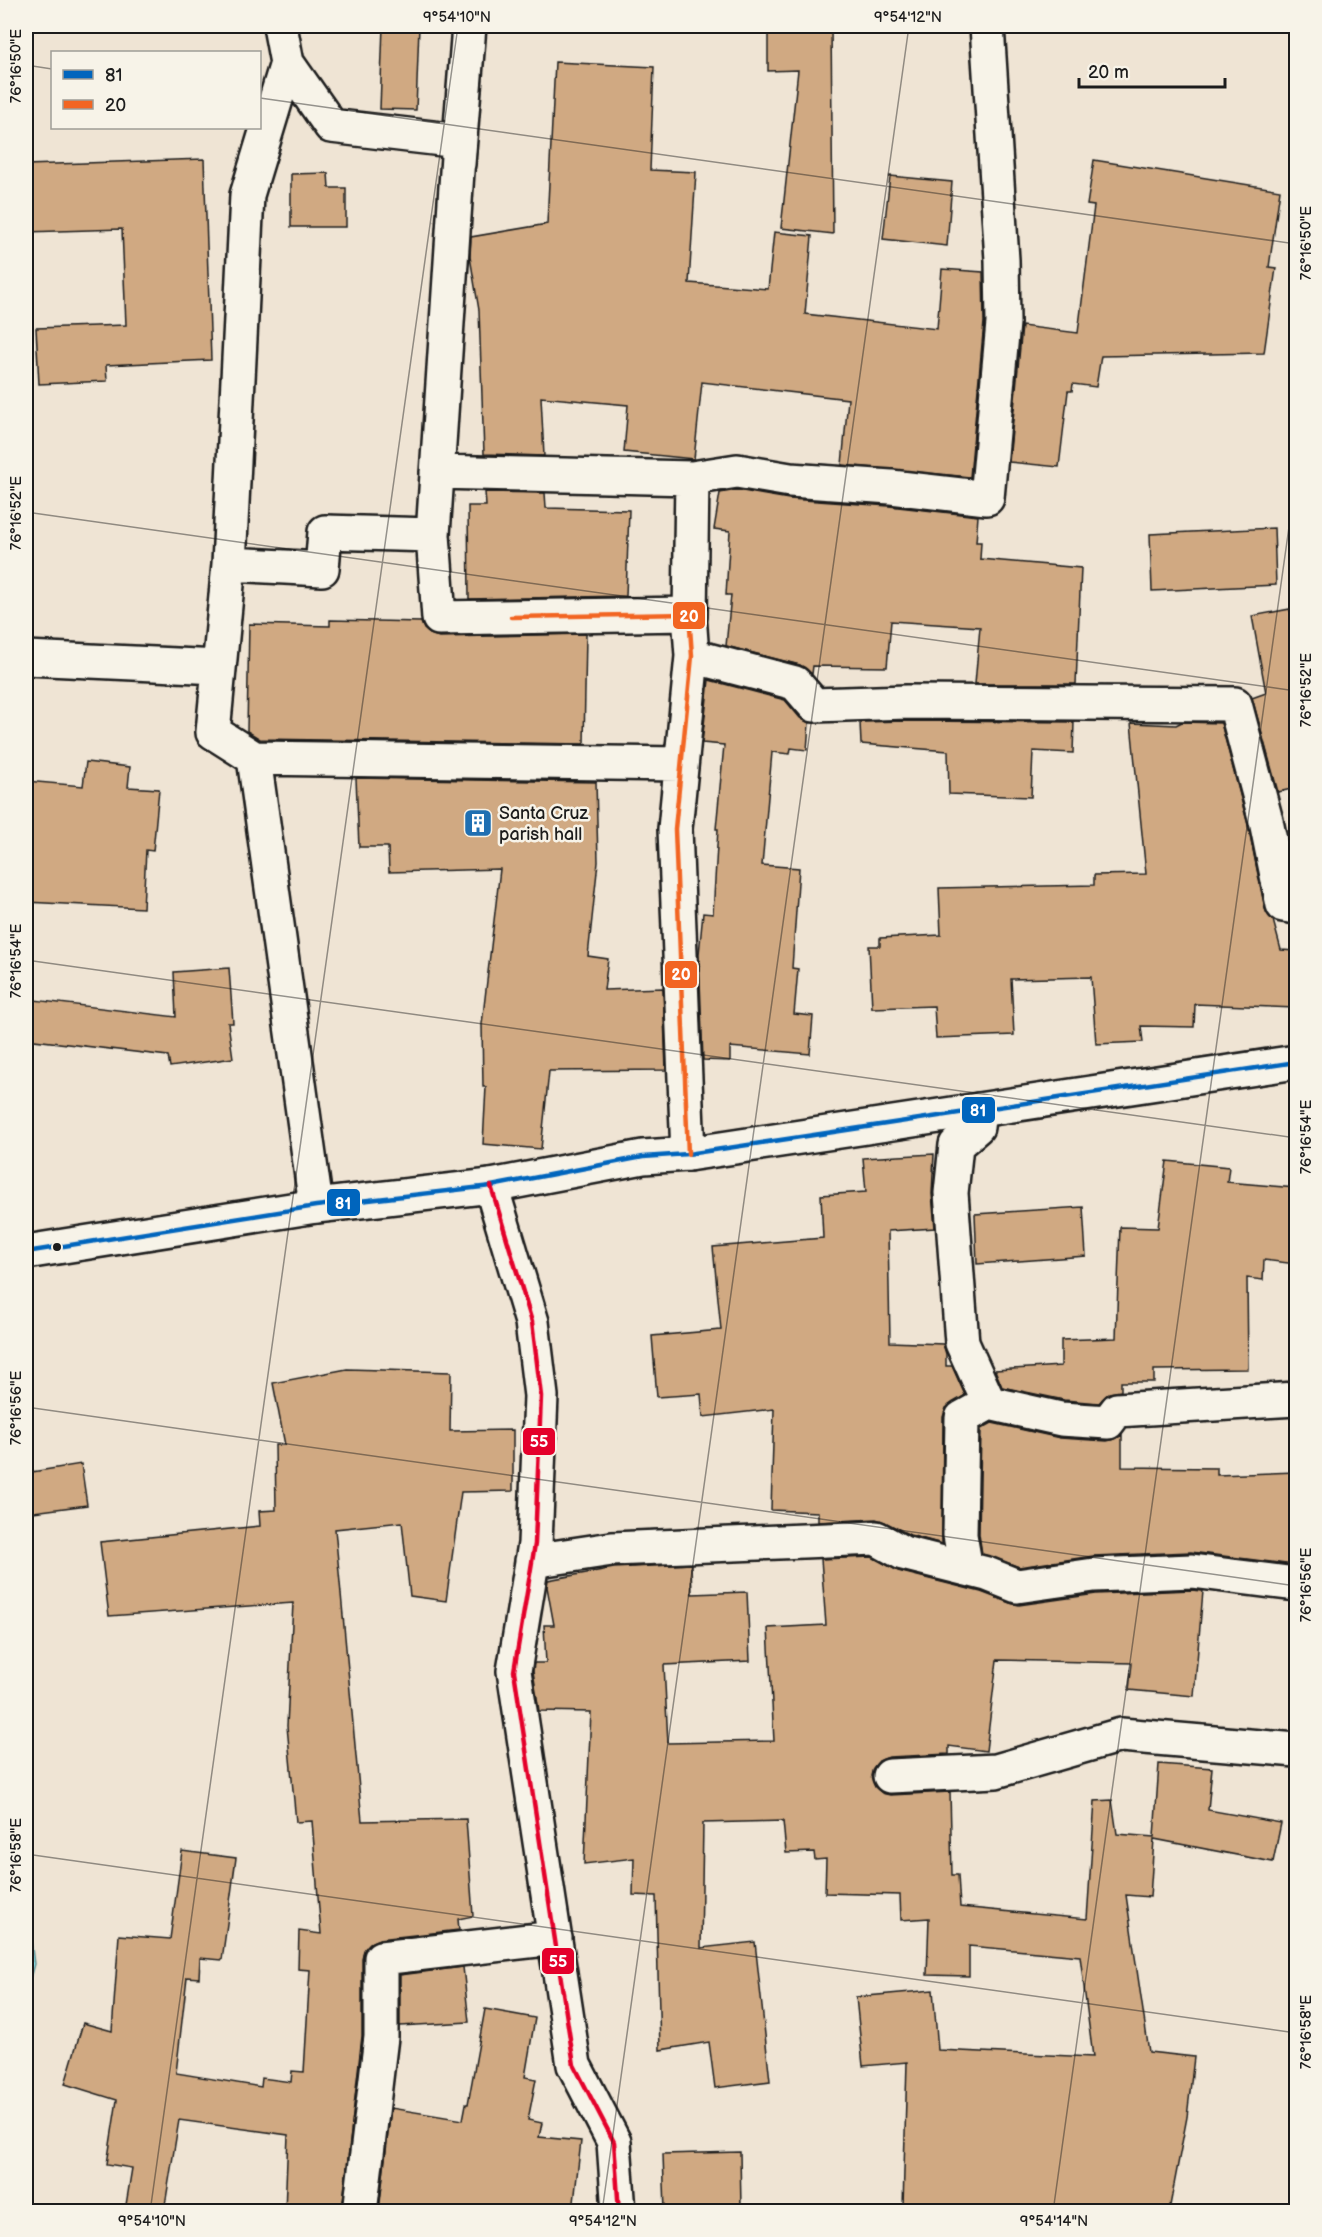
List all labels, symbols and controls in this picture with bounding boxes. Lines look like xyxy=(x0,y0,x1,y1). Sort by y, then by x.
text: 9°54'10"N xyxy=(423,8,491,27)
text: 9°54'12"N xyxy=(874,8,942,27)
text: 76°16'50"E xyxy=(7,29,26,103)
legend xyxy=(51,51,261,129)
scale bar xyxy=(1079,51,1224,89)
text: 20 m xyxy=(1088,62,1129,83)
text: 81 xyxy=(105,65,122,86)
text: 20 xyxy=(105,95,126,116)
text: 76°16'50"E xyxy=(1297,206,1316,280)
text: 76°16'52"E xyxy=(7,476,26,550)
line badge: 20 xyxy=(672,601,706,630)
text: 20 xyxy=(679,608,699,627)
text: 76°16'52"E xyxy=(1297,653,1316,727)
place label: Santa Cruz parish hall xyxy=(499,803,589,845)
building icon: Santa Cruz parish hall xyxy=(462,807,494,839)
text: 76°16'54"E xyxy=(7,924,26,998)
line badge: 20 xyxy=(664,960,698,989)
text: 20 xyxy=(671,966,691,985)
line badge: 81 xyxy=(961,1096,996,1124)
text: 76°16'54"E xyxy=(1297,1100,1316,1174)
text: 81 xyxy=(970,1102,986,1121)
line badge: 81 xyxy=(326,1188,361,1217)
text: 81 xyxy=(335,1195,351,1214)
unlabelled marker xyxy=(51,1241,63,1253)
text: 76°16'56"E xyxy=(7,1371,26,1445)
line badge: 55 xyxy=(522,1427,556,1456)
text: 55 xyxy=(530,1433,548,1452)
text: 76°16'56"E xyxy=(1297,1548,1316,1622)
text: 76°16'58"E xyxy=(7,1818,26,1892)
line badge: 55 xyxy=(541,1947,575,1975)
text: 55 xyxy=(549,1953,567,1972)
text: 76°16'58"E xyxy=(1297,1995,1316,2069)
text: 9°54'10"N xyxy=(118,2212,186,2231)
text: 9°54'12"N xyxy=(569,2212,637,2231)
text: 9°54'14"N xyxy=(1020,2212,1088,2231)

